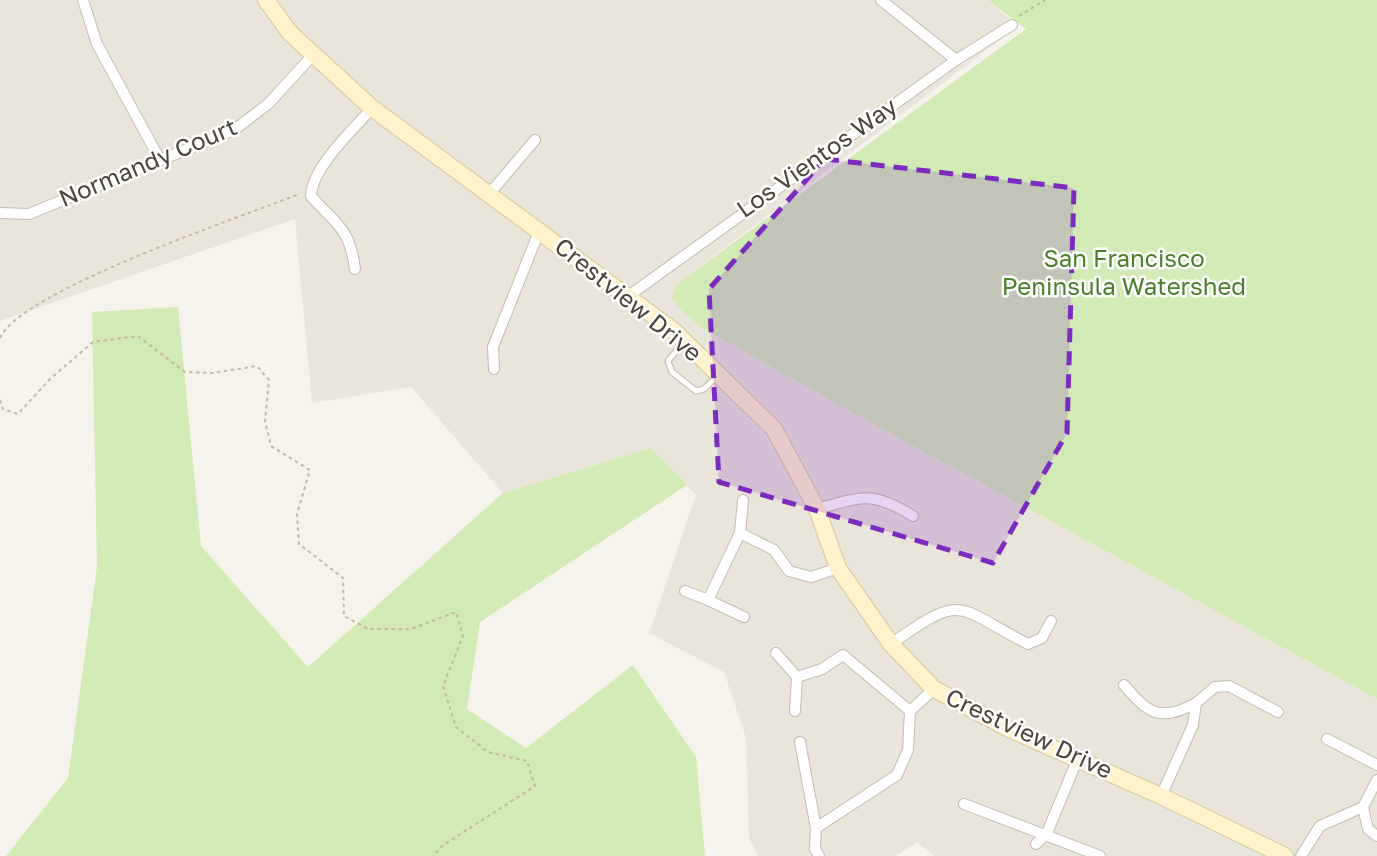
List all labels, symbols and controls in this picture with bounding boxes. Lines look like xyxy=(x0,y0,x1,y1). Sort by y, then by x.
street label: Los Vientos Way xyxy=(730,91,902,223)
street label: Normandy Court xyxy=(54,111,241,212)
street label: Crestview Drive xyxy=(550,231,708,367)
park label: San Francisco Peninsula Watershed xyxy=(1002,243,1246,300)
street label: Crestview Drive xyxy=(942,681,1118,784)

